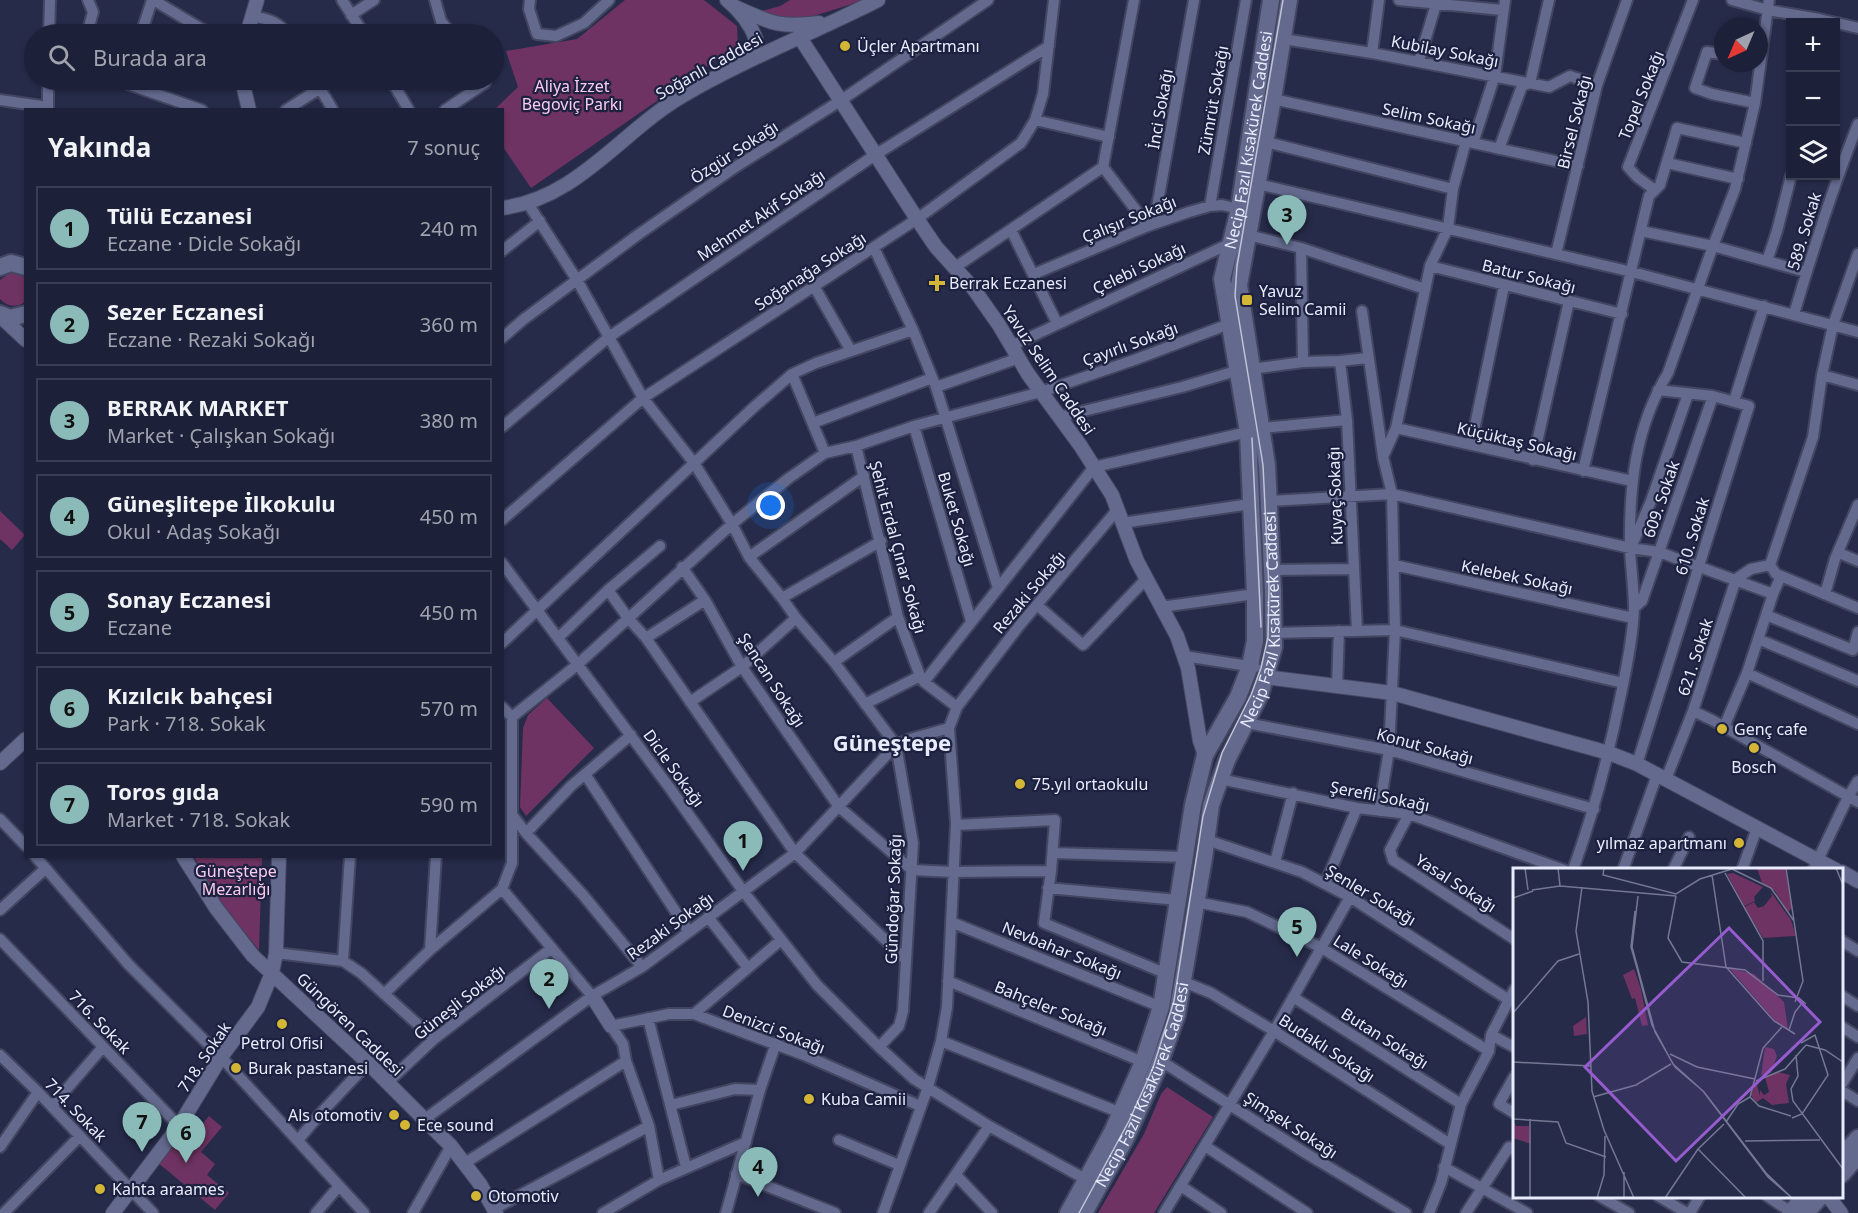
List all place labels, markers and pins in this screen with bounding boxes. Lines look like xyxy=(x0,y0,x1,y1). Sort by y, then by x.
place label: Üçler Apartmanı xyxy=(857,35,980,57)
marker: Üçler Apartmanı xyxy=(838,39,852,53)
pin: 3 xyxy=(1268,196,1306,245)
place label: Berrak Eczanesi xyxy=(949,272,1067,294)
marker: Berrak Eczanesi xyxy=(930,276,944,290)
place label: Yavuz Selim Camii xyxy=(1259,280,1347,320)
marker: Yavuz Selim Camii xyxy=(1240,293,1254,307)
place label: Genç cafe xyxy=(1734,718,1808,740)
marker: Genç cafe xyxy=(1715,722,1729,736)
marker: Bosch xyxy=(1747,741,1761,755)
place label: Bosch xyxy=(1731,756,1777,778)
place label: 75.yıl ortaokulu xyxy=(1032,773,1148,795)
marker: 75.yıl ortaokulu xyxy=(1013,777,1027,791)
pin: 1 xyxy=(724,822,762,871)
place label: yılmaz apartmanı xyxy=(1597,832,1727,854)
marker: yılmaz apartmanı xyxy=(1732,836,1746,850)
pin: 5 xyxy=(1278,908,1316,957)
pin: 2 xyxy=(530,960,568,1009)
marker: Petrol Ofisi xyxy=(275,1017,289,1031)
place label: Petrol Ofisi xyxy=(241,1032,323,1054)
place label: Burak pastanesi xyxy=(248,1057,368,1079)
marker: Burak pastanesi xyxy=(229,1061,243,1075)
place label: Kuba Camii xyxy=(821,1088,906,1110)
marker: Kuba Camii xyxy=(802,1092,816,1106)
pin: 7 xyxy=(122,1102,162,1152)
place label: Als otomotiv xyxy=(288,1104,383,1126)
marker: Als otomotiv xyxy=(387,1108,401,1122)
pin: 6 xyxy=(166,1114,206,1163)
place label: Ece sound xyxy=(417,1114,494,1136)
marker: Ece sound xyxy=(398,1118,412,1132)
pin: 4 xyxy=(738,1148,777,1197)
place label: Kahta araames xyxy=(112,1178,225,1200)
marker: Kahta araames xyxy=(93,1182,107,1196)
place label: Otomotiv xyxy=(488,1185,559,1207)
marker: Otomotiv xyxy=(469,1189,483,1203)

